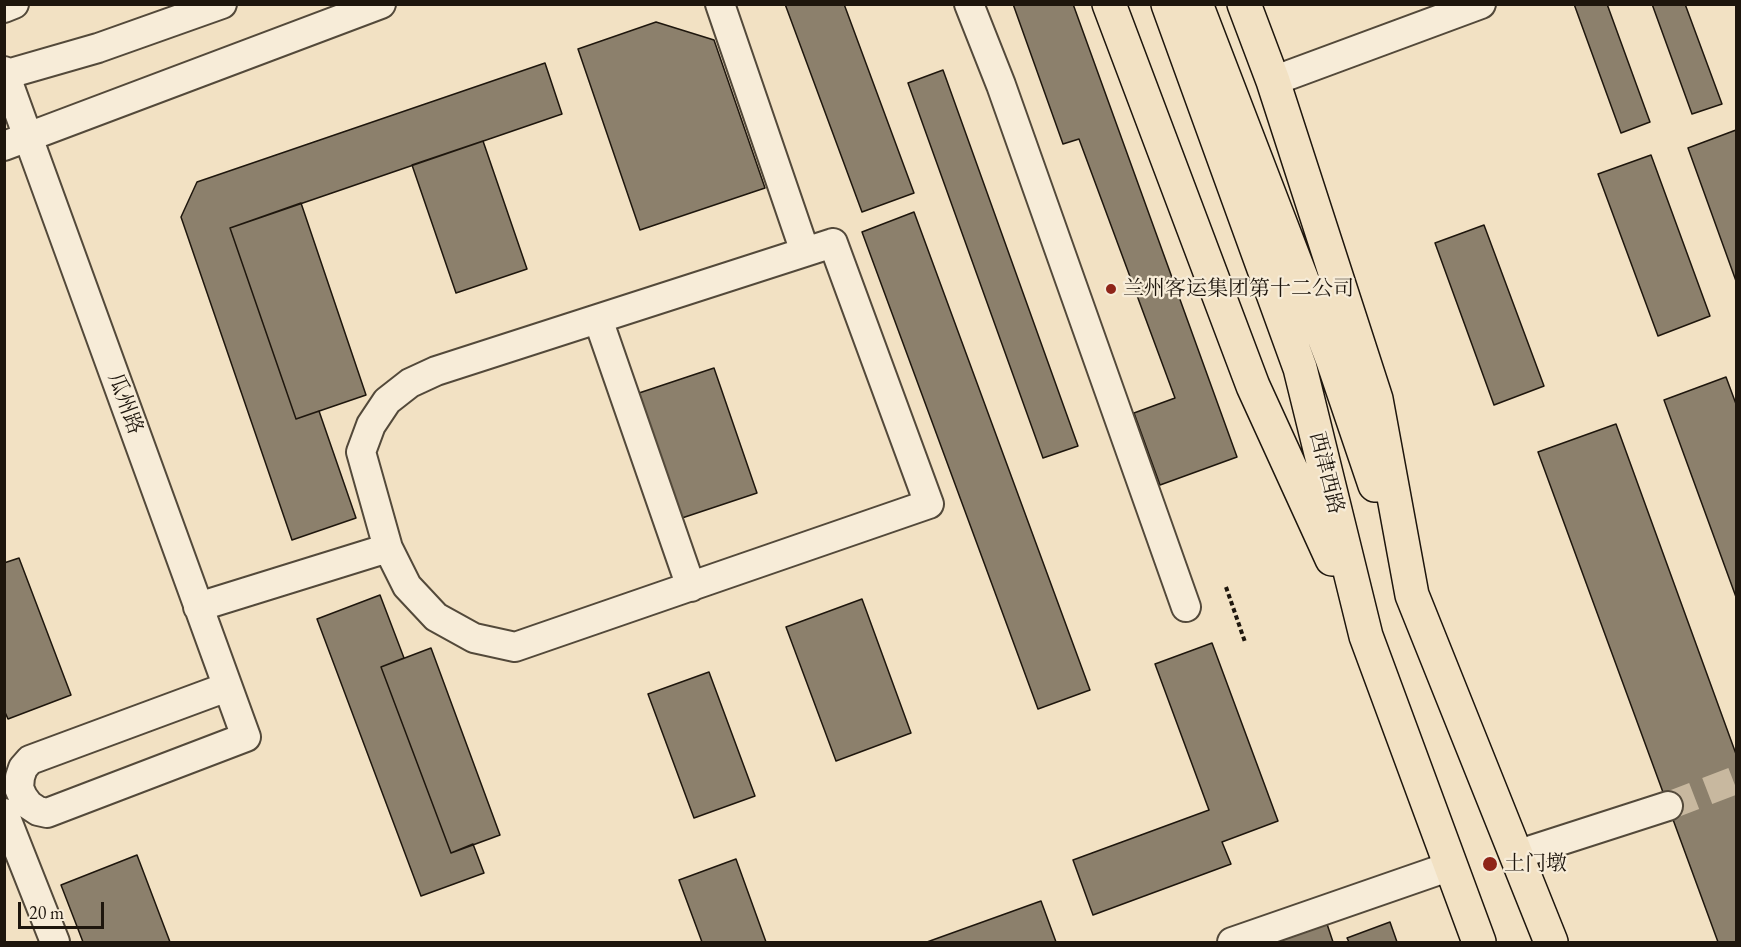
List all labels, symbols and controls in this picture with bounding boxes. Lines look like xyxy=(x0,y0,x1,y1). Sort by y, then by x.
place label: 兰州客运集团第十二公司 xyxy=(1123,276,1354,302)
marker: 兰州客运集团第十二公司 xyxy=(1104,282,1118,296)
street label: 瓜州路 xyxy=(102,370,148,438)
street label: 西津西路 xyxy=(1304,429,1348,517)
place label: 土门墩 xyxy=(1504,851,1567,877)
marker: 土门墩 xyxy=(1481,855,1499,873)
scale bar xyxy=(21,890,106,928)
text: 20 m xyxy=(29,901,64,924)

